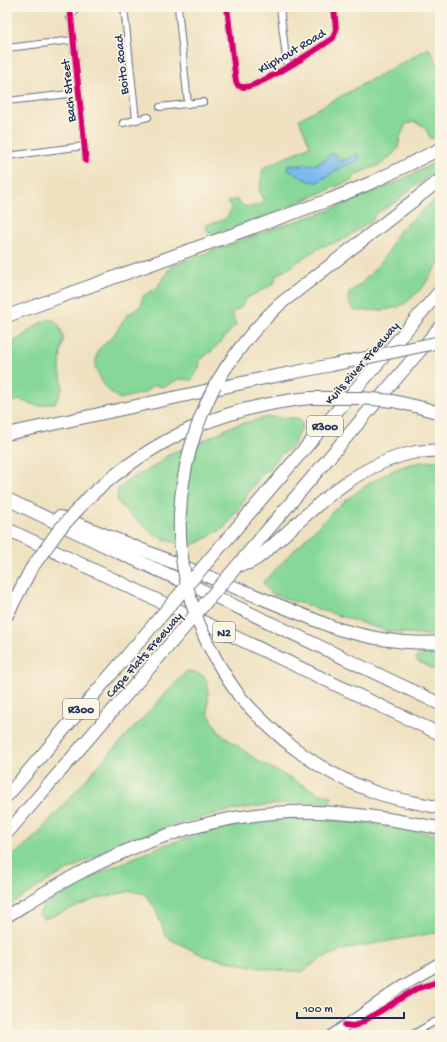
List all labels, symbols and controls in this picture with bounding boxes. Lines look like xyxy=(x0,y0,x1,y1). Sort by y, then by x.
street label: Kliphout Road xyxy=(256,25,330,78)
street label: Boito Road xyxy=(112,33,133,96)
street label: Bach Street xyxy=(59,57,80,124)
street label: Kuils River Freeway xyxy=(323,319,403,408)
road number: R300 xyxy=(307,416,343,436)
street label: Cape Flats Freeway xyxy=(104,609,187,702)
road number: N2 xyxy=(213,622,235,642)
road number: R300 xyxy=(63,699,99,719)
scale bar xyxy=(297,994,404,1020)
text: 100 m xyxy=(302,1003,333,1017)

